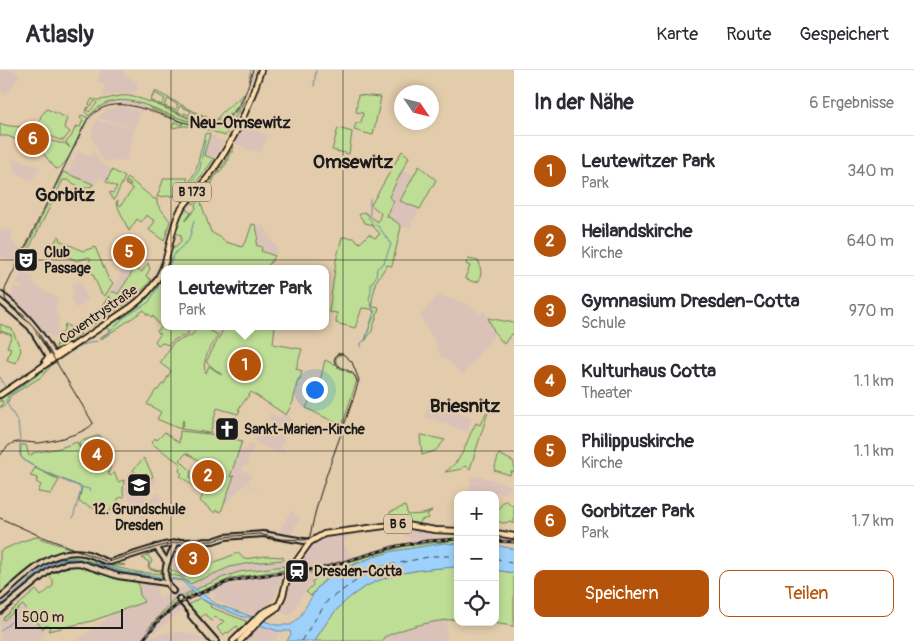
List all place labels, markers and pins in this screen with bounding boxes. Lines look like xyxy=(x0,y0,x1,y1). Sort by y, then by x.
pin: 6 xyxy=(17,120,49,158)
pin: 5 xyxy=(113,233,145,271)
place label: Club Passage xyxy=(44,244,92,277)
theatre icon: Club Passage xyxy=(13,247,39,273)
pin: 1 xyxy=(229,346,261,384)
church icon: Sankt-Marien-Kirche xyxy=(214,416,240,442)
place label: Sankt-Marien-Kirche xyxy=(244,421,366,438)
pin: 4 xyxy=(81,436,113,474)
pin: 2 xyxy=(192,457,224,495)
school or university icon: 12. Grundschule Dresden xyxy=(126,472,152,498)
place label: 12. Grundschule Dresden xyxy=(93,501,186,534)
pin: 3 xyxy=(177,540,209,578)
station icon: Dresden-Cotta xyxy=(284,558,310,584)
place label: Dresden-Cotta xyxy=(314,563,403,580)

